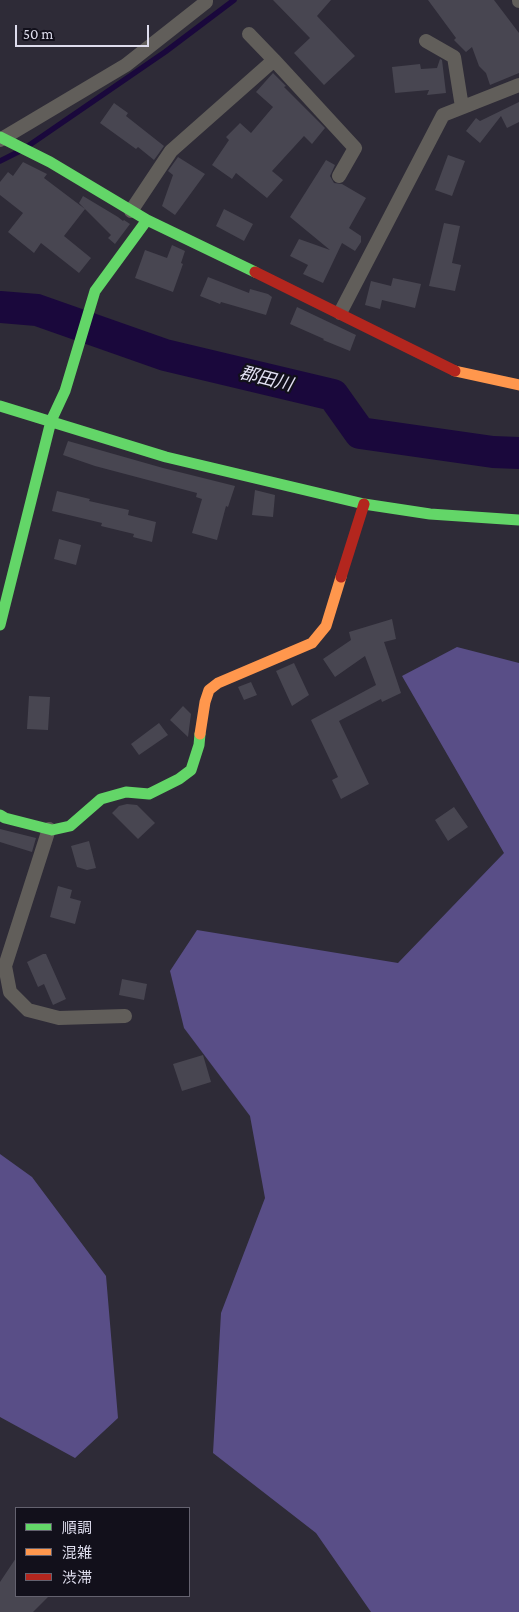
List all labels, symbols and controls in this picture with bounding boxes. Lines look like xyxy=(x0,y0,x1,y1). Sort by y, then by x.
scale bar xyxy=(18,15,151,47)
text: 50 m xyxy=(23,26,53,42)
water label: 郡田川 xyxy=(237,362,295,396)
legend xyxy=(15,1507,190,1597)
text: 順調 xyxy=(62,1520,92,1536)
text: 混雑 xyxy=(62,1545,92,1561)
text: 渋滞 xyxy=(62,1570,92,1586)

